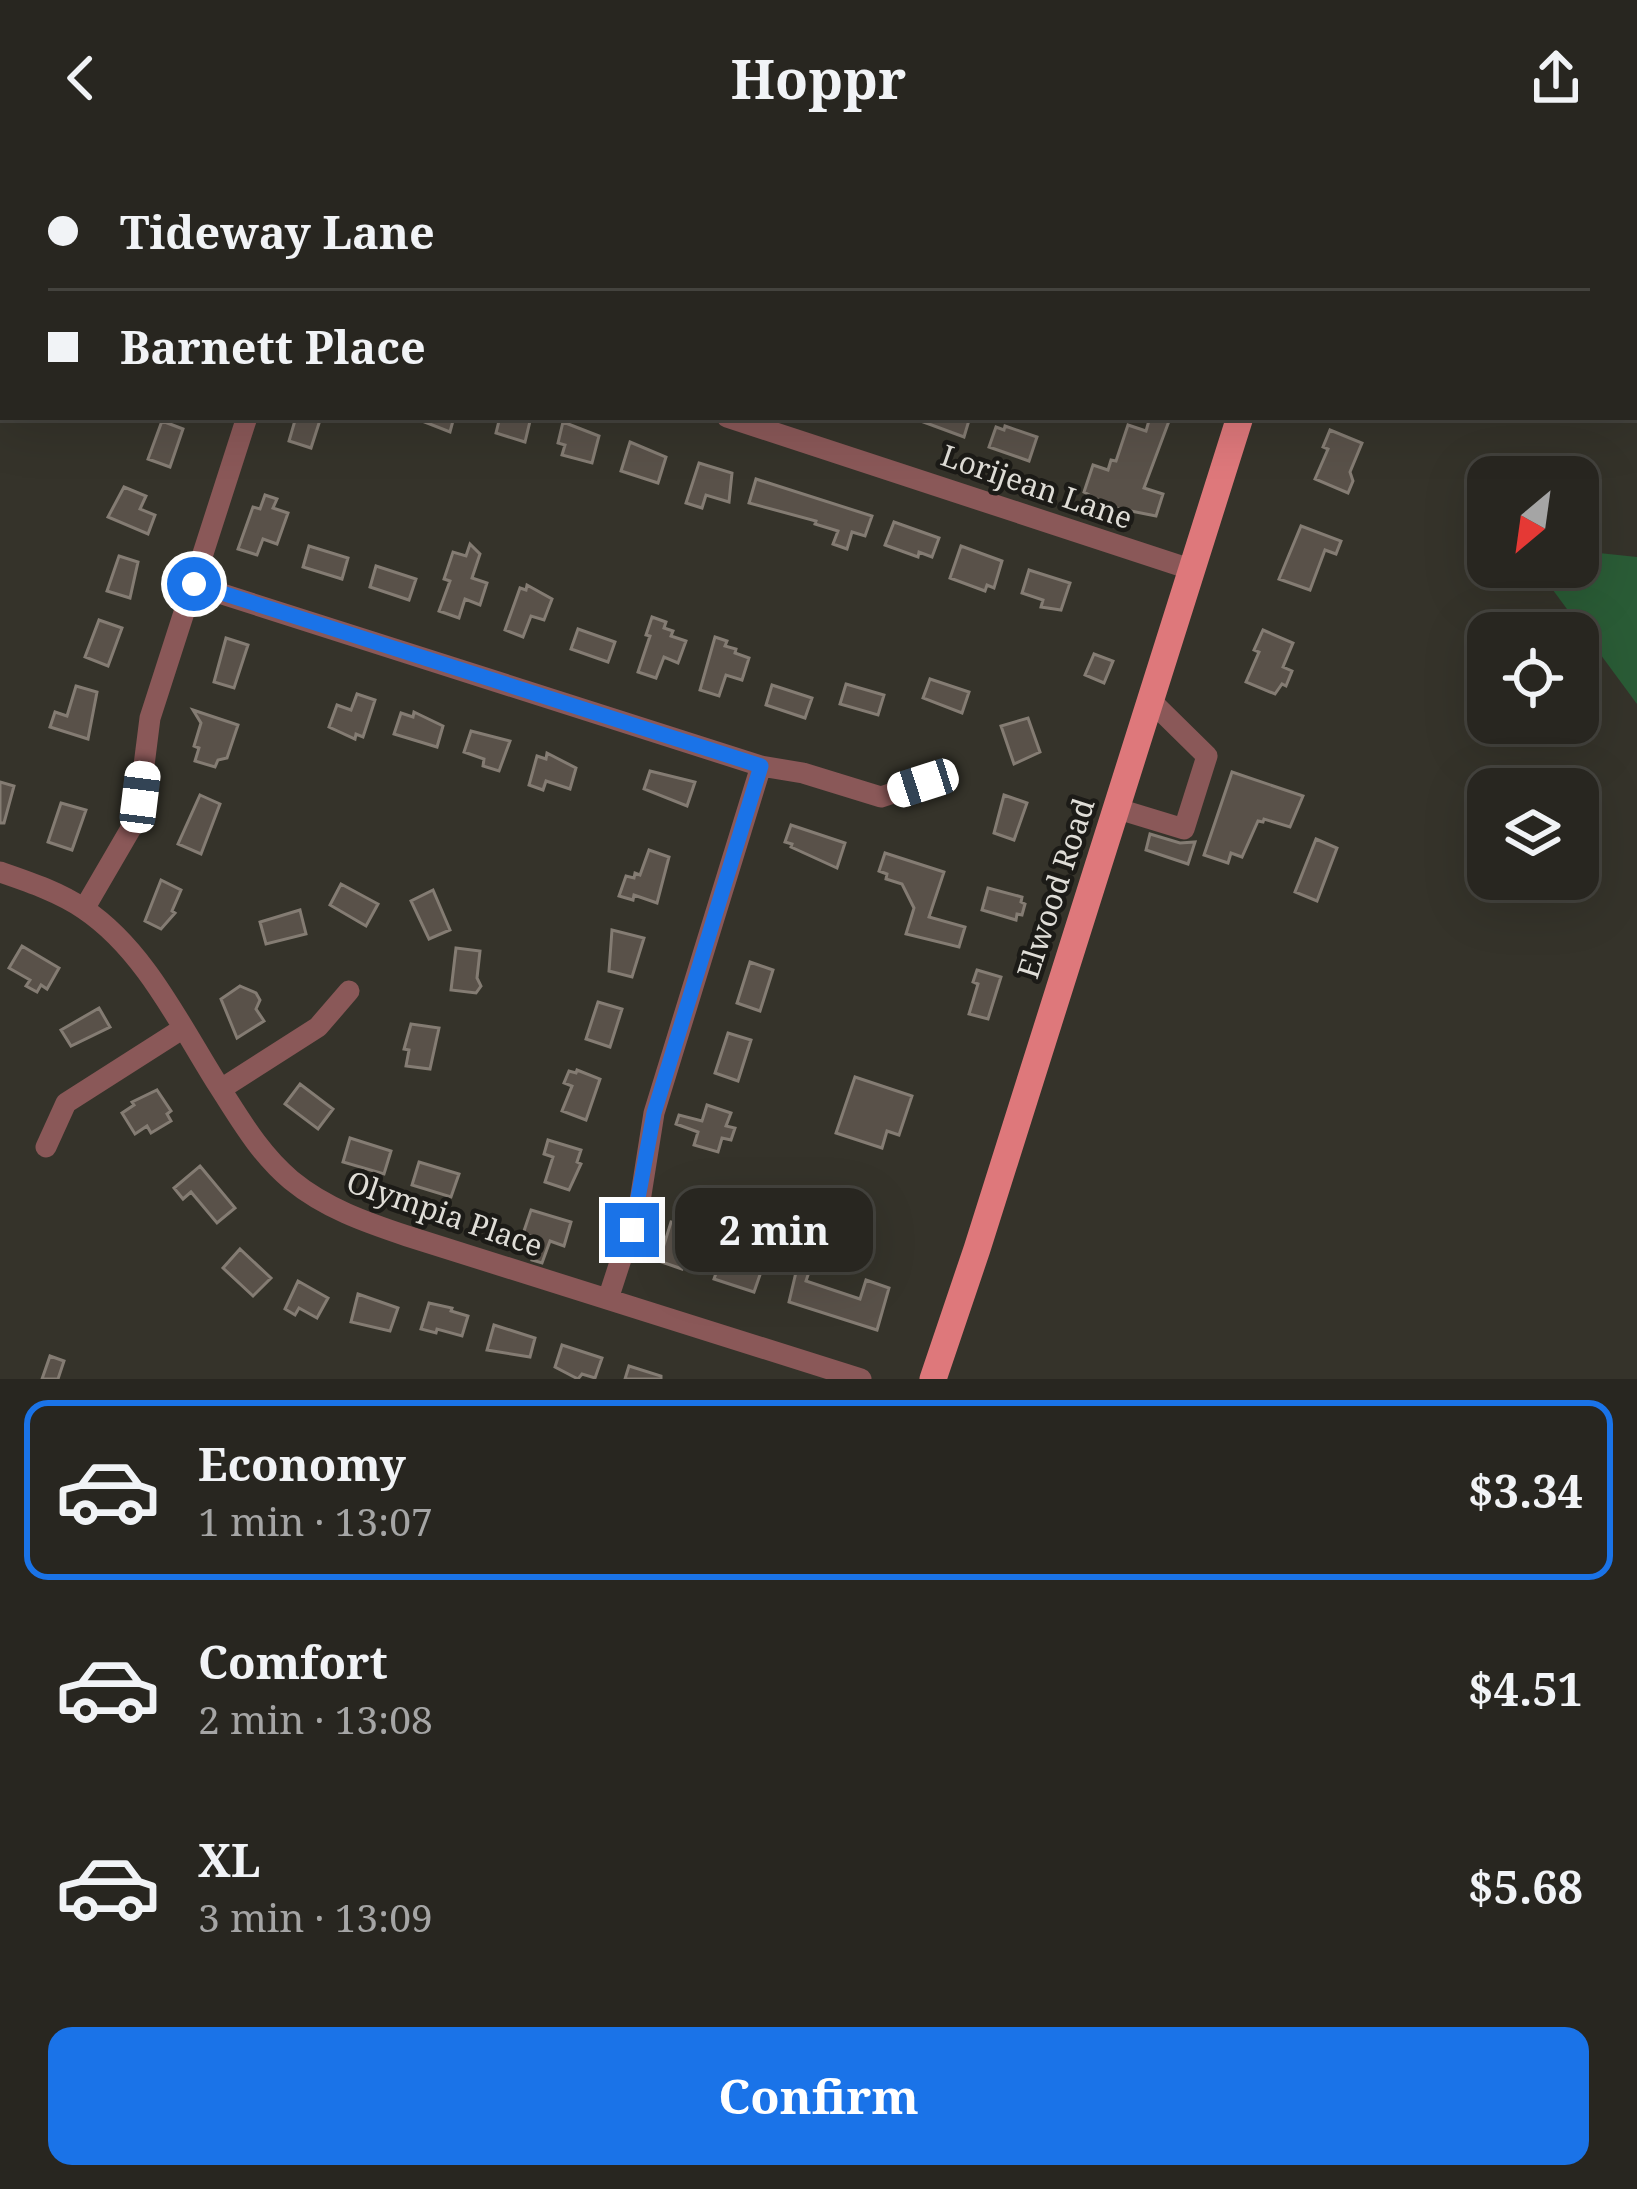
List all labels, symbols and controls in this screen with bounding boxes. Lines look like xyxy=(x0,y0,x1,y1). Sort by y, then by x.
text: Hoppr xyxy=(731,41,906,115)
icon: back xyxy=(48,45,114,111)
icon: share xyxy=(1523,45,1589,111)
text: Tideway Lane xyxy=(120,201,435,262)
text: Barnett Place xyxy=(120,316,426,377)
street label: Lorijean Lane xyxy=(936,434,1138,538)
north arrow xyxy=(1467,456,1599,588)
map controls xyxy=(1467,456,1599,900)
route start xyxy=(167,557,221,611)
button: locate xyxy=(1467,612,1599,744)
car xyxy=(883,755,963,811)
car xyxy=(118,759,162,835)
button: layers xyxy=(1467,768,1599,900)
street label: Elwood Road xyxy=(1007,793,1103,983)
street label: Olympia Place xyxy=(342,1160,548,1266)
callout: 2 min xyxy=(674,1188,872,1272)
route end xyxy=(605,1203,659,1257)
text: 2 min xyxy=(719,1203,829,1256)
text: Economy xyxy=(198,1433,406,1494)
icon: car xyxy=(54,1436,162,1544)
text: $3.34 xyxy=(1468,1460,1583,1521)
text: 1 min · 13:07 xyxy=(198,1494,433,1547)
text: Comfort xyxy=(198,1631,388,1692)
icon: car xyxy=(54,1634,162,1742)
text: $4.51 xyxy=(1468,1658,1583,1719)
text: 2 min · 13:08 xyxy=(198,1692,433,1745)
text: XL xyxy=(198,1829,260,1890)
icon: car xyxy=(54,1832,162,1940)
text: $5.68 xyxy=(1468,1856,1583,1917)
text: 3 min · 13:09 xyxy=(198,1890,433,1943)
button: Confirm xyxy=(48,2027,1589,2165)

